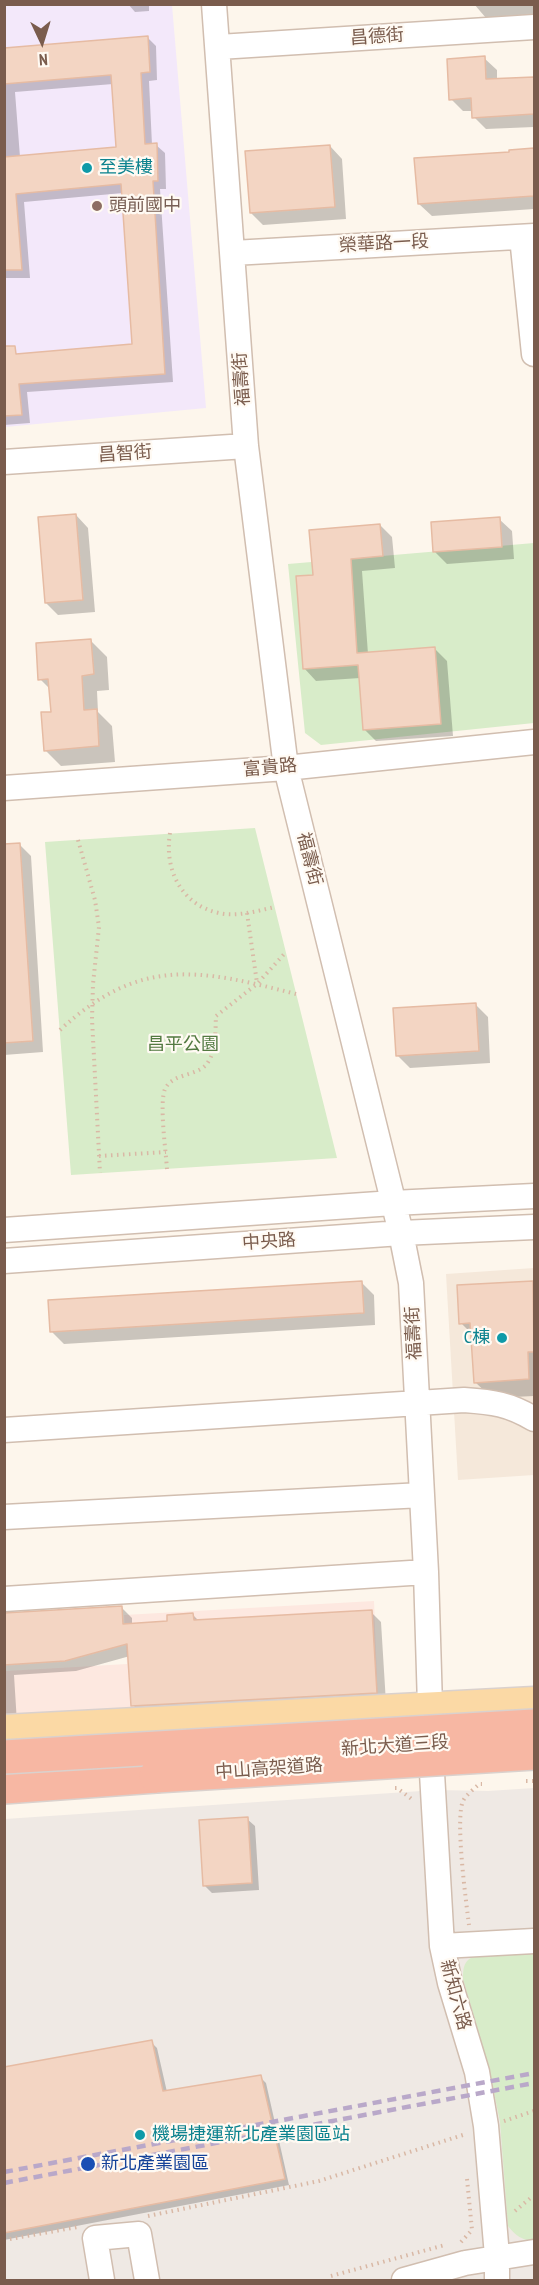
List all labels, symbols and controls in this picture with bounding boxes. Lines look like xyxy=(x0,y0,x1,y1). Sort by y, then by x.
north arrow xyxy=(12,12,72,72)
street label: 昌德街 xyxy=(349,24,405,50)
text: N xyxy=(38,50,48,70)
place label: 至美樓 xyxy=(99,157,153,179)
marker: 至美樓 xyxy=(80,161,94,175)
place label: 頭前國中 xyxy=(109,195,181,217)
marker: 頭前國中 xyxy=(90,199,104,213)
street label: 榮華路一段 xyxy=(338,231,430,257)
street label: 福壽街 xyxy=(229,351,255,407)
street label: 昌智街 xyxy=(97,441,153,467)
street label: 富貴路 xyxy=(242,755,298,781)
street label: 福壽街 xyxy=(292,830,326,888)
park label: 昌平公園 xyxy=(147,1034,219,1056)
street label: 中央路 xyxy=(241,1229,297,1255)
street label: 福壽街 xyxy=(402,1305,426,1361)
place label: C棟 xyxy=(464,1327,490,1349)
marker: C棟 xyxy=(495,1331,509,1345)
street label: 新北大道三段 xyxy=(340,1731,450,1761)
street label: 中山高架道路 xyxy=(214,1754,324,1784)
street label: 新知六路 xyxy=(435,1957,475,2033)
place label: 機場捷運新北產業園區站 xyxy=(152,2124,350,2146)
marker: 機場捷運新北產業園區站 xyxy=(133,2128,147,2142)
place label: 新北產業園區 xyxy=(101,2153,209,2175)
marker: 新北產業園區 xyxy=(79,2155,97,2173)

